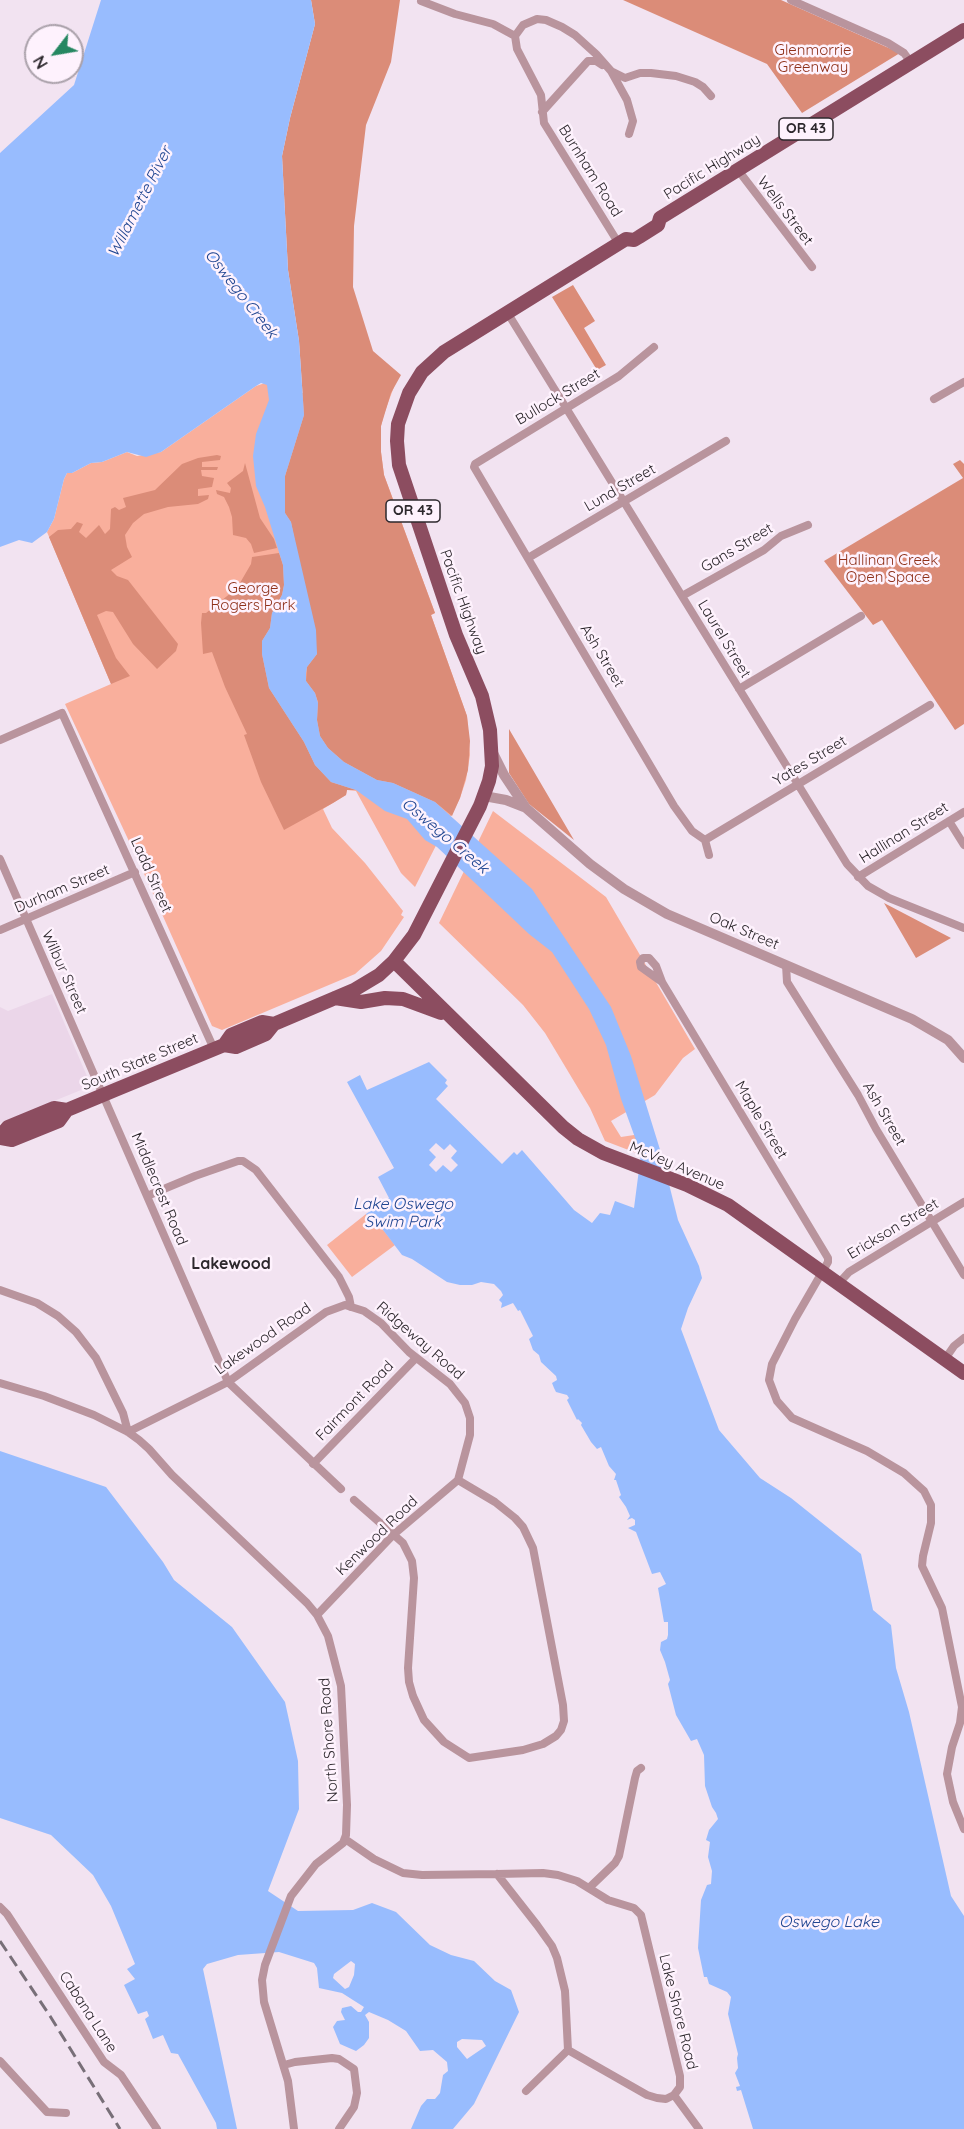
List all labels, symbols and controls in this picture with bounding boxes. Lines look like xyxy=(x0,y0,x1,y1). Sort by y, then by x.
north arrow xyxy=(24,24,84,84)
park label: Glenmorrie Greenway xyxy=(775,41,851,76)
text: N xyxy=(29,52,52,72)
road number: OR 43 xyxy=(779,118,833,140)
street label: Burnham Road xyxy=(554,122,626,220)
street label: Pacific Highway xyxy=(660,130,764,204)
water label: Willamette River xyxy=(104,144,176,260)
street label: Wells Street xyxy=(753,173,817,249)
water label: Oswego Creek xyxy=(200,246,282,342)
street label: Bullock Street xyxy=(513,365,603,429)
street label: Lund Street xyxy=(581,460,659,516)
road number: OR 43 xyxy=(386,500,440,522)
street label: Gans Street xyxy=(698,520,776,576)
street label: Pacific Highway xyxy=(436,547,490,657)
park label: Hallinan Creek Open Space xyxy=(838,551,938,586)
park label: George Rogers Park xyxy=(210,579,296,614)
street label: Laurel Street xyxy=(694,597,754,681)
street label: Ash Street xyxy=(576,621,628,691)
street label: Yates Street xyxy=(770,732,850,790)
water label: Oswego Creek xyxy=(398,794,492,878)
street label: Hallinan Street xyxy=(856,798,952,868)
street label: Ladd Street xyxy=(126,835,176,915)
street label: Durham Street xyxy=(12,861,112,917)
street label: Oak Street xyxy=(707,908,781,954)
street label: Wilbur Street xyxy=(38,927,90,1017)
street label: South State Street xyxy=(79,1029,201,1095)
street label: Maple Street xyxy=(731,1078,791,1162)
street label: Ash Street xyxy=(859,1079,909,1149)
street label: Middlecrest Road xyxy=(127,1130,191,1248)
street label: McVey Avenue xyxy=(627,1138,727,1194)
water label: Lake Oswego Swim Park xyxy=(353,1194,453,1232)
street label: Erickson Street xyxy=(844,1195,942,1263)
district label: Lakewood xyxy=(191,1254,271,1274)
street label: Ridgeway Road xyxy=(373,1298,467,1384)
street label: Lakewood Road xyxy=(212,1299,314,1379)
street label: Fairmont Road xyxy=(312,1357,398,1445)
street label: Kenwood Road xyxy=(332,1492,422,1580)
street label: North Shore Road xyxy=(316,1677,342,1803)
water label: Oswego Lake xyxy=(779,1912,879,1932)
street label: Lake Shore Road xyxy=(655,1952,701,2072)
street label: Cabana Lane xyxy=(55,1968,121,2056)

